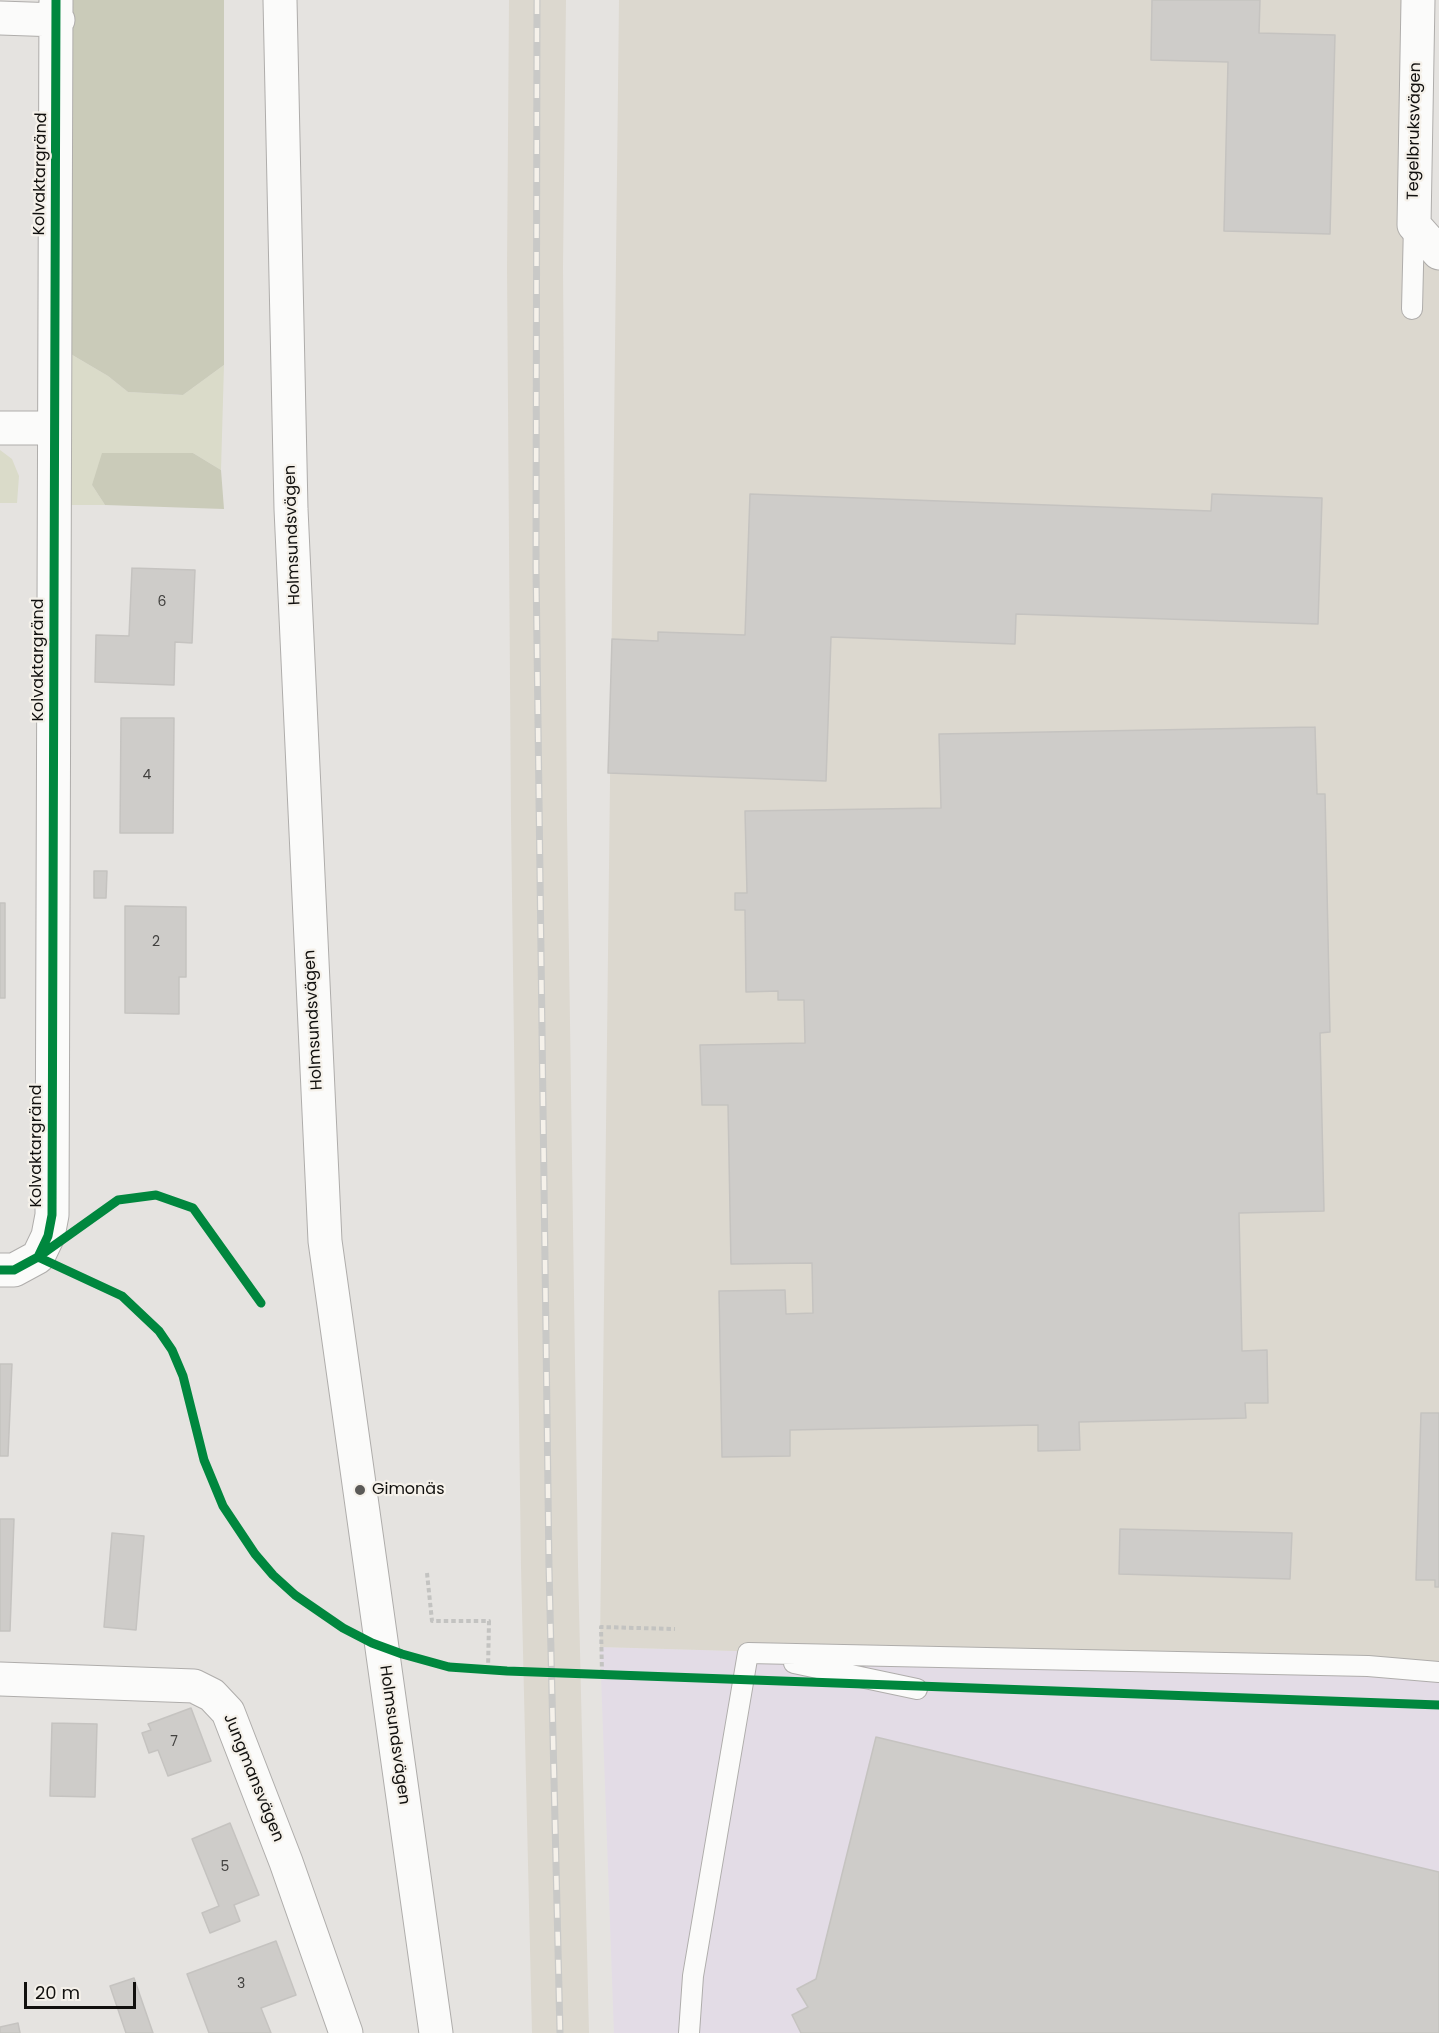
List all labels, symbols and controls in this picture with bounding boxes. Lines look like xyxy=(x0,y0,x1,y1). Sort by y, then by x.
street label: Tegelbruksvägen xyxy=(1404,62,1426,200)
street label: Kolvaktargränd xyxy=(30,112,52,236)
street label: Holmsundsvägen xyxy=(281,464,305,606)
house number: 6 xyxy=(158,594,166,610)
street label: Kolvaktargränd xyxy=(29,598,49,722)
house number: 4 xyxy=(143,767,151,783)
house number: 2 xyxy=(152,934,160,950)
street label: Holmsundsvägen xyxy=(301,949,327,1091)
street label: Kolvaktargränd xyxy=(27,1084,47,1208)
place label: Gimonäs xyxy=(372,1480,445,1500)
marker: Gimonäs xyxy=(353,1483,367,1497)
street label: Holmsundsvägen xyxy=(375,1664,413,1806)
street label: Jungmansvägen xyxy=(219,1711,287,1845)
house number: 7 xyxy=(170,1734,178,1750)
house number: 5 xyxy=(221,1859,229,1875)
scale bar xyxy=(27,1970,140,2008)
house number: 3 xyxy=(237,1976,245,1992)
text: 20 m xyxy=(35,1980,80,2005)

